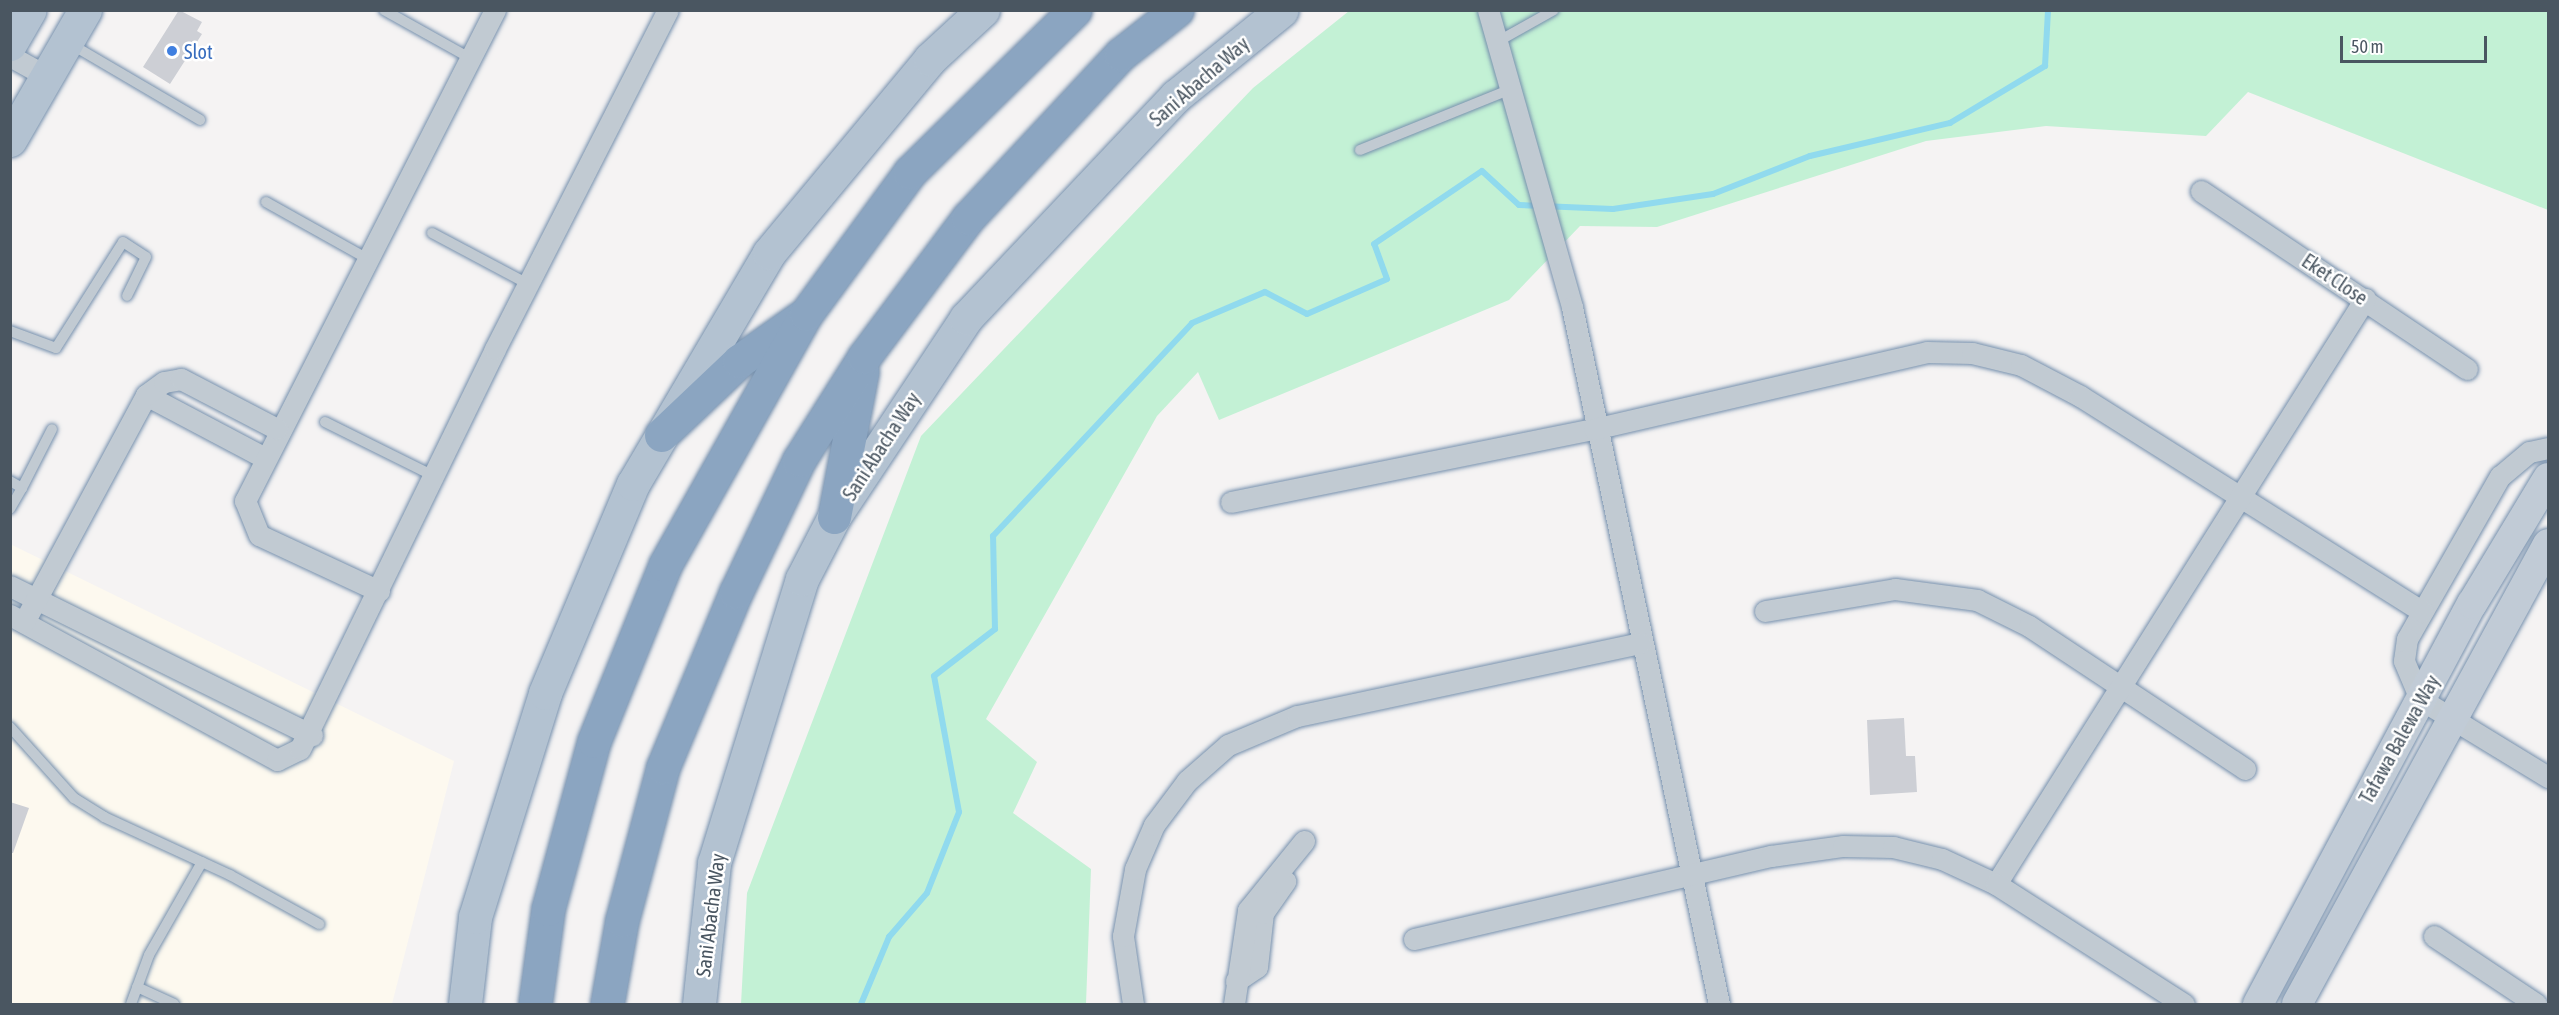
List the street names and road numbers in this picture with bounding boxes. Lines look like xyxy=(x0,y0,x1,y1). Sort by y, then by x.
street label: Sani Abacha Way xyxy=(1144,31,1254,131)
street label: Eket Close xyxy=(2298,248,2372,310)
street label: Sani Abacha Way xyxy=(837,388,925,504)
street label: Tafawa Balewa Way xyxy=(2354,671,2444,807)
street label: Sani Abacha Way xyxy=(691,852,729,978)

